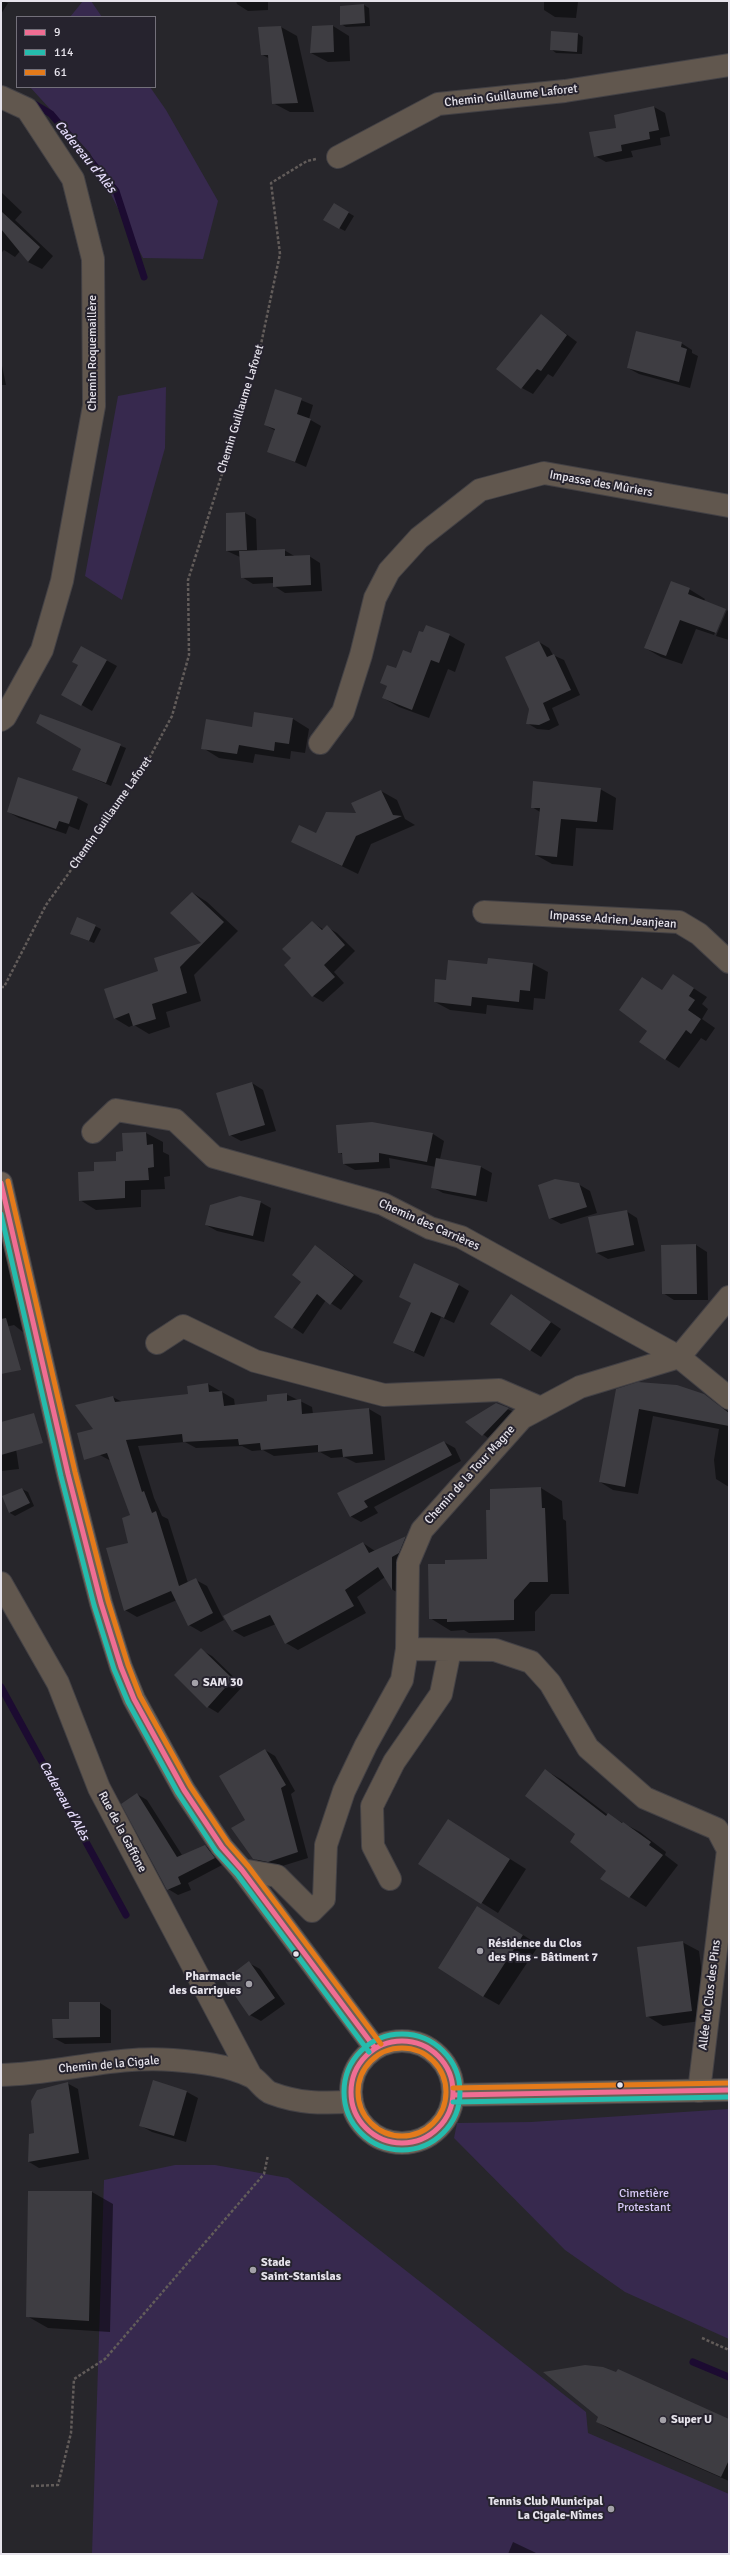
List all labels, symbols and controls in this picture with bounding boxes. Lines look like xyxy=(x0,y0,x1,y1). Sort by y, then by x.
legend xyxy=(16,16,156,88)
text: 9 xyxy=(54,25,60,40)
text: 114 xyxy=(54,45,73,60)
text: 61 xyxy=(54,65,67,80)
street label: Chemin Guillaume Laforet xyxy=(444,82,578,110)
water label: Cadereau d'Alès xyxy=(51,118,119,196)
street label: Chemin Roquemaillère xyxy=(86,295,100,411)
street label: Chemin Guillaume Laforet xyxy=(215,343,267,475)
street label: Impasse des Mûriers xyxy=(548,468,654,500)
street label: Chemin Guillaume Laforet xyxy=(67,754,155,872)
street label: Impasse Adrien Jeanjean xyxy=(549,908,677,932)
street label: Chemin des Carrières xyxy=(376,1196,482,1254)
street label: Chemin de la Tour Magne xyxy=(422,1422,518,1528)
place label: SAM 30 xyxy=(203,1676,243,1690)
marker: SAM 30 xyxy=(190,1678,200,1688)
water label: Cadereau d'Alès xyxy=(36,1758,92,1844)
street label: Rue de la Gaffone xyxy=(95,1789,149,1875)
place label: Résidence du Clos des Pins - Bâtiment 7 xyxy=(488,1937,598,1965)
street label: Allée du Clos des Pins xyxy=(696,1939,724,2051)
marker: Résidence du Clos des Pins - Bâtiment 7 xyxy=(475,1946,485,1956)
unlabelled marker xyxy=(291,1949,301,1959)
place label: Pharmacie des Garrigues xyxy=(169,1970,241,1998)
marker: Pharmacie des Garrigues xyxy=(244,1979,254,1989)
street label: Chemin de la Cigale xyxy=(58,2053,160,2077)
unlabelled marker xyxy=(615,2080,625,2090)
park label: Cimetière Protestant xyxy=(617,2187,671,2215)
place label: Stade Saint-Stanislas xyxy=(261,2256,341,2284)
marker: Stade Saint-Stanislas xyxy=(248,2265,258,2275)
place label: Super U xyxy=(671,2413,712,2427)
marker: Super U xyxy=(658,2415,668,2425)
place label: Tennis Club Municipal La Cigale-Nîmes xyxy=(488,2495,603,2523)
marker: Tennis Club Municipal La Cigale-Nîmes xyxy=(606,2504,616,2514)

